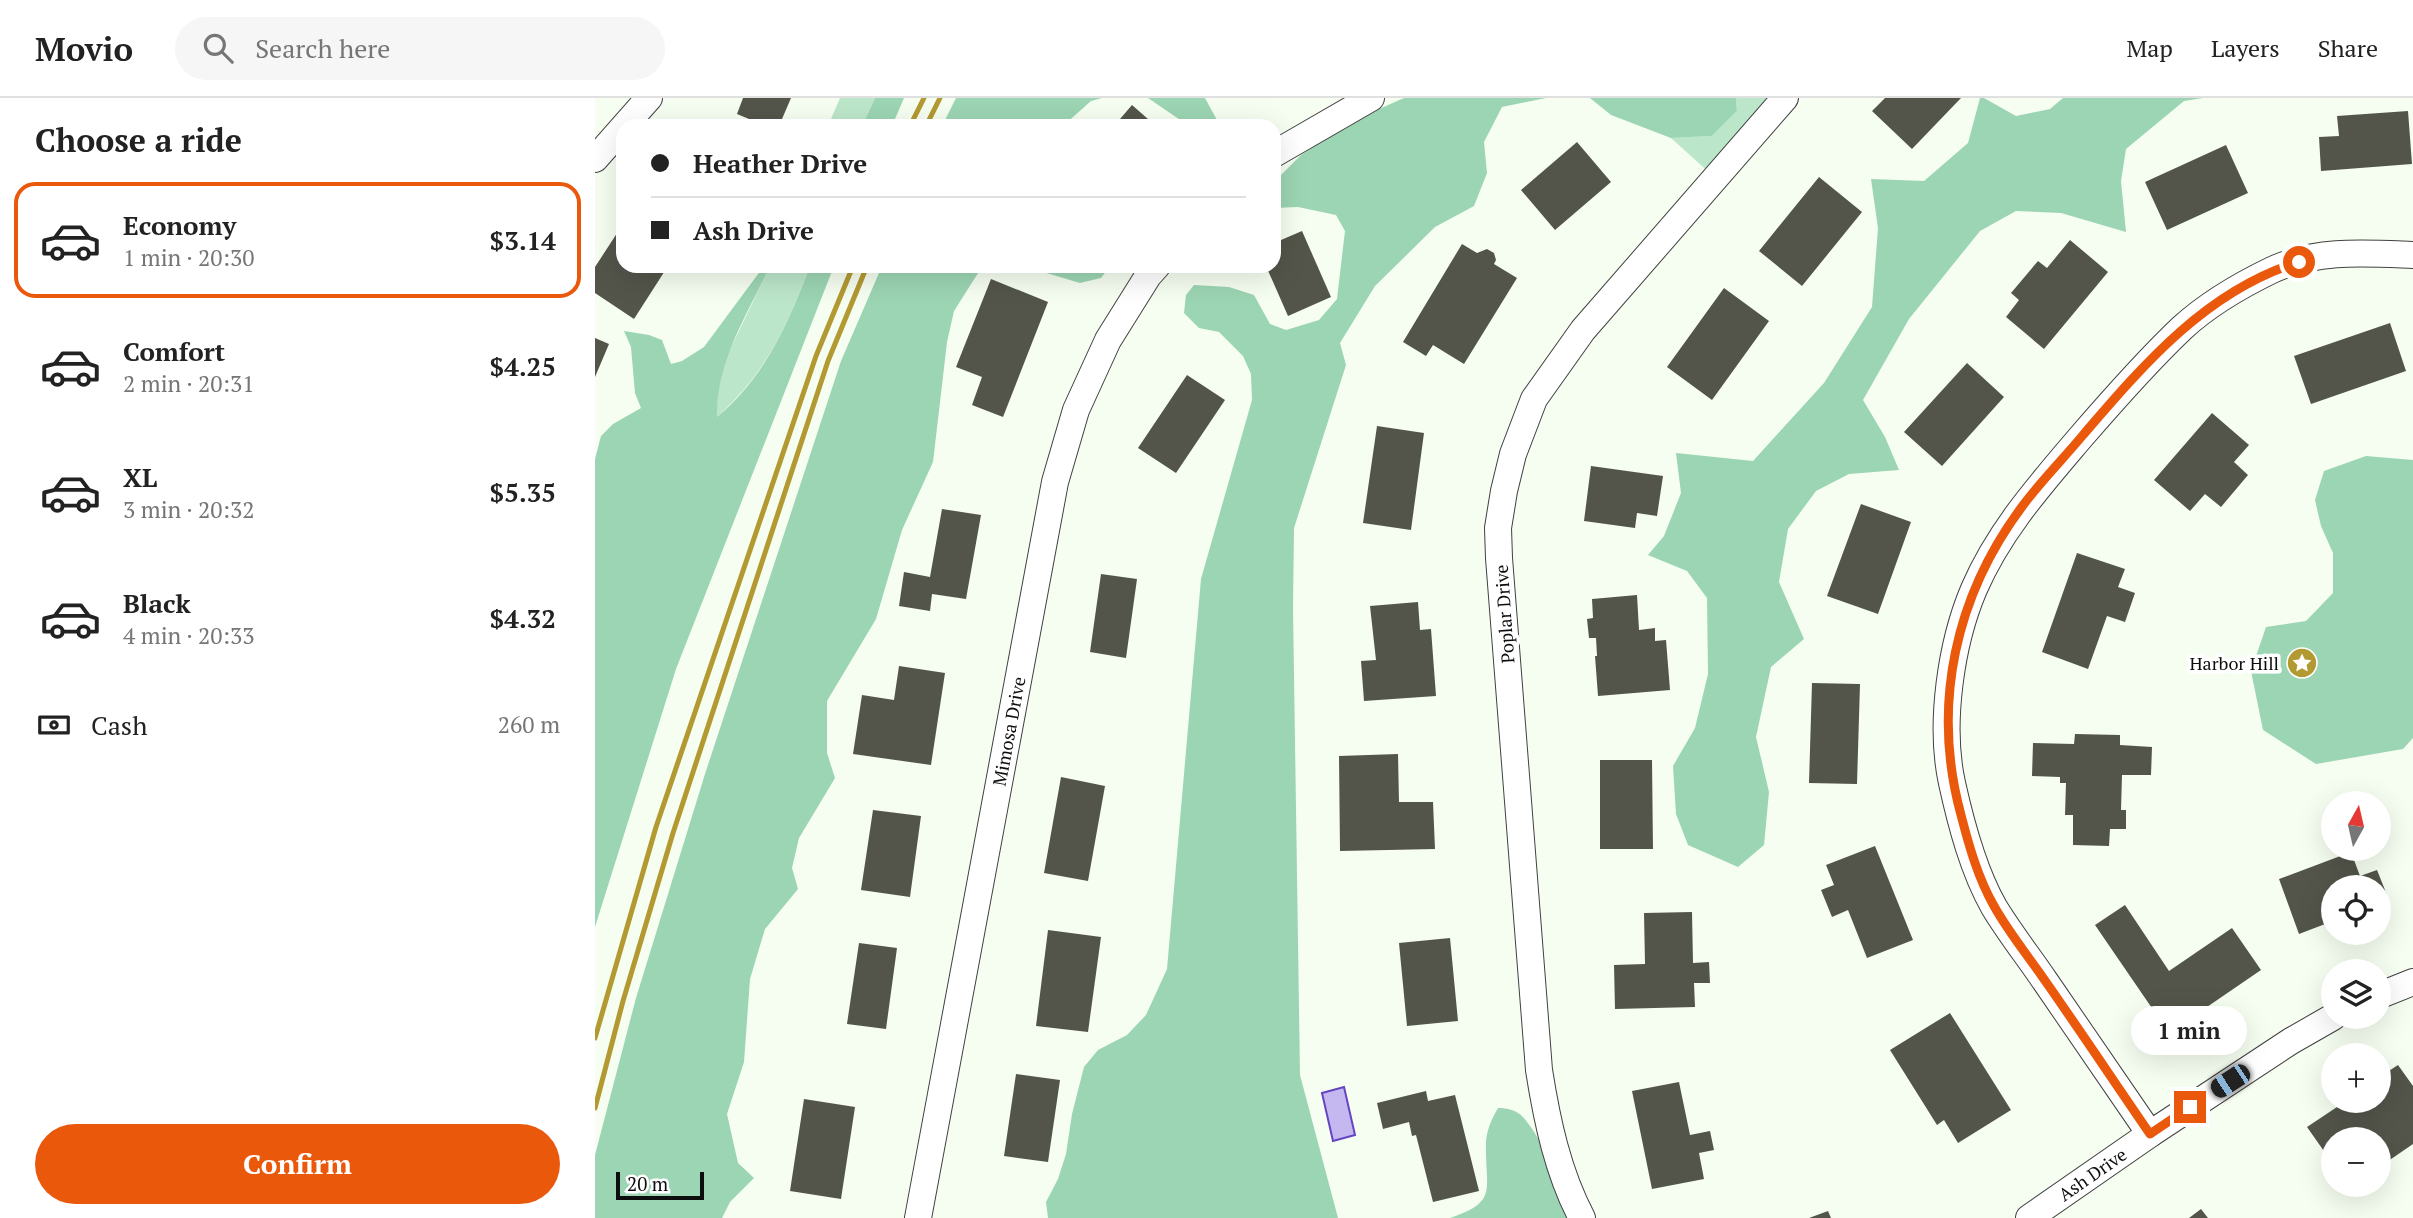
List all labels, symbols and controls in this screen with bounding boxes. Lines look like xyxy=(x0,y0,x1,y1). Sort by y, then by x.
search box xyxy=(175,17,665,80)
text: Movio xyxy=(35,27,133,70)
icon: search xyxy=(199,29,237,67)
text: Search here xyxy=(255,31,390,65)
text: Map xyxy=(2126,32,2173,64)
text: Layers xyxy=(2211,32,2280,64)
text: Share xyxy=(2318,32,2378,64)
text: Choose a ride xyxy=(35,119,242,161)
text: Heather Drive xyxy=(693,146,867,180)
text: Economy xyxy=(123,208,236,242)
icon: car xyxy=(39,209,102,272)
text: Ash Drive xyxy=(693,213,814,247)
text: $3.14 xyxy=(490,223,556,257)
text: 1 min · 20:30 xyxy=(123,242,255,273)
route start xyxy=(2283,246,2315,278)
text: Comfort xyxy=(123,334,225,368)
icon: car xyxy=(39,335,102,398)
text: $4.25 xyxy=(490,349,556,383)
text: 2 min · 20:31 xyxy=(123,368,255,399)
text: XL xyxy=(123,460,157,494)
icon: car xyxy=(39,461,102,524)
text: $5.35 xyxy=(490,475,556,509)
text: 3 min · 20:32 xyxy=(123,494,255,525)
street label: Poplar Drive xyxy=(1489,564,1519,664)
text: Black xyxy=(123,586,191,620)
icon: car xyxy=(39,587,102,650)
text: $4.32 xyxy=(490,601,556,635)
text: 4 min · 20:33 xyxy=(123,620,255,651)
place icon: Harbor Hill xyxy=(2285,646,2319,680)
place label: Harbor Hill xyxy=(2189,651,2279,675)
street label: Mimosa Drive xyxy=(987,675,1031,788)
icon: cash xyxy=(35,706,73,744)
text: Cash xyxy=(91,708,147,742)
text: 260 m xyxy=(498,709,560,740)
north arrow xyxy=(2321,791,2391,861)
map controls xyxy=(2321,791,2391,1197)
button: locate xyxy=(2321,875,2391,945)
button: layers xyxy=(2321,959,2391,1029)
callout: 1 min xyxy=(2132,1006,2248,1054)
text: 1 min xyxy=(2158,1015,2220,1046)
button: + xyxy=(2321,1043,2391,1113)
car xyxy=(2207,1061,2254,1101)
route end xyxy=(2174,1091,2206,1123)
button: Confirm xyxy=(35,1124,560,1204)
button: − xyxy=(2321,1127,2391,1197)
street label: Ash Drive xyxy=(2053,1142,2131,1206)
scale bar xyxy=(616,1169,703,1201)
text: 20 m xyxy=(627,1171,668,1196)

